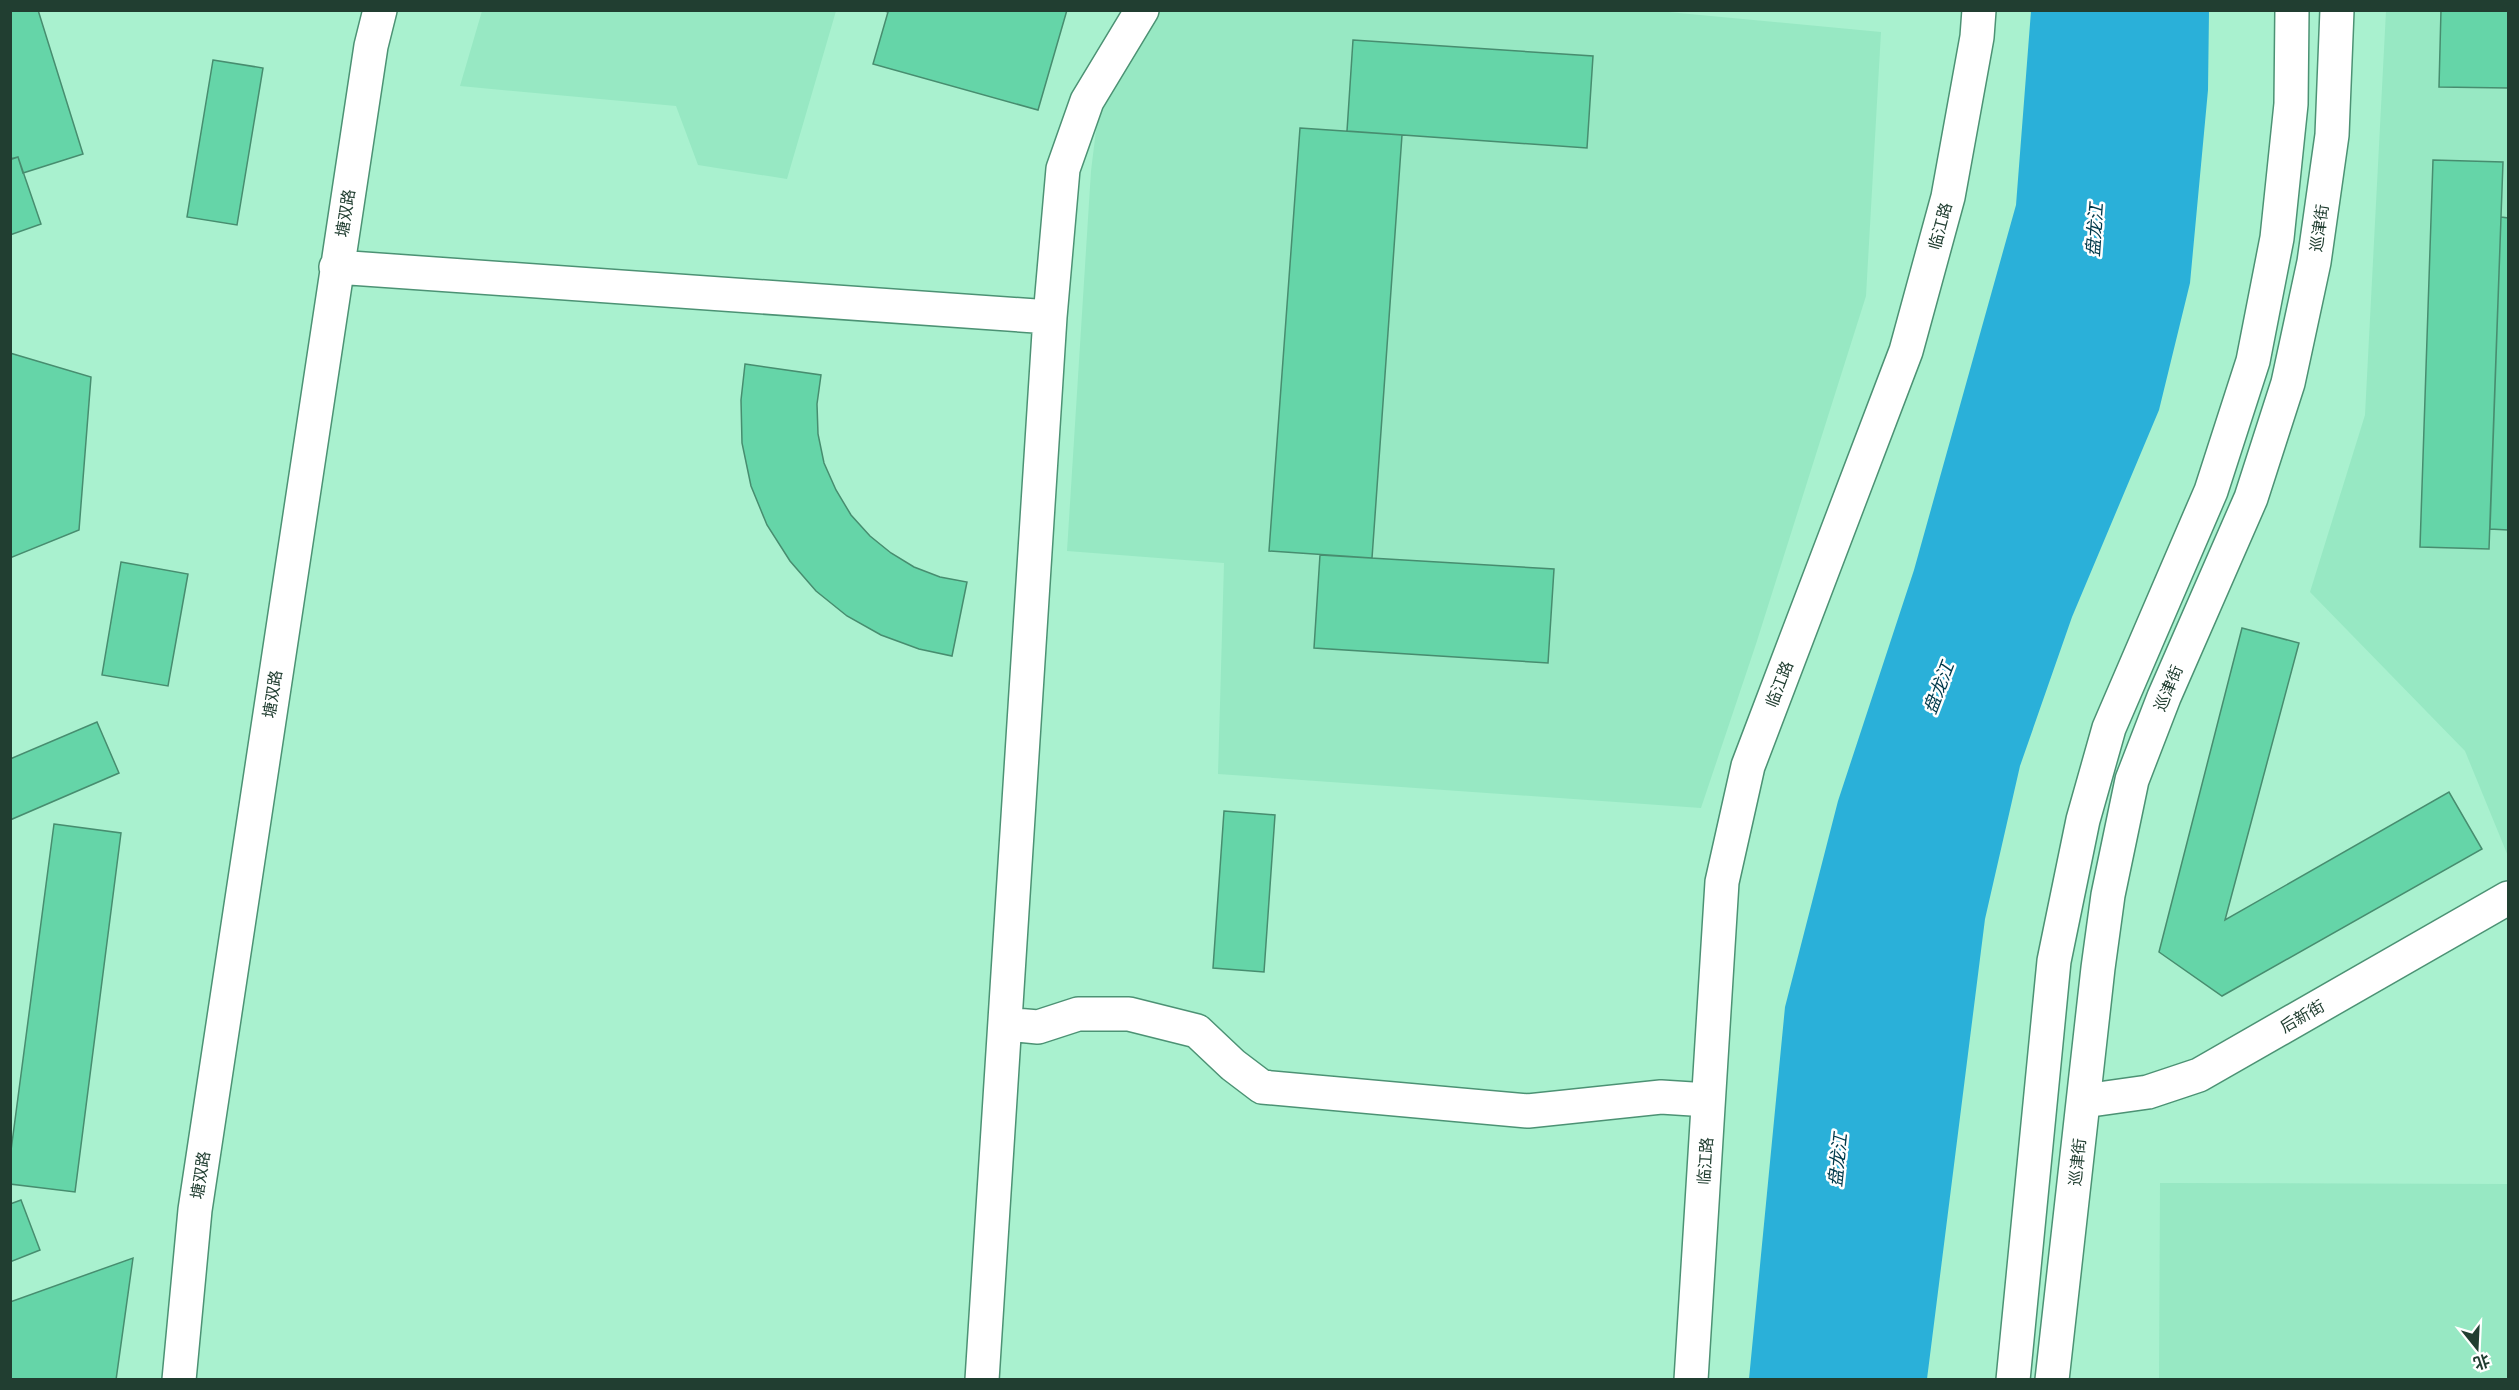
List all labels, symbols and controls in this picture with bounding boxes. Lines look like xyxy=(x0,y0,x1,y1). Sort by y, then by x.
street label: 塘双路 xyxy=(332,188,359,238)
street label: 临江路 xyxy=(1925,200,1956,252)
water label: 盘龙江 xyxy=(2082,200,2107,258)
street label: 巡津街 xyxy=(2307,203,2332,253)
water label: 盘龙江 xyxy=(1919,657,1959,717)
street label: 临江路 xyxy=(1762,658,1797,710)
street label: 巡津街 xyxy=(2150,662,2187,714)
street label: 塘双路 xyxy=(259,669,286,719)
street label: 后新街 xyxy=(2277,996,2328,1037)
water label: 盘龙江 xyxy=(1824,1130,1851,1188)
street label: 临江路 xyxy=(1694,1136,1717,1186)
street label: 巡津街 xyxy=(2066,1137,2089,1187)
street label: 塘双路 xyxy=(187,1150,214,1200)
north arrow xyxy=(2447,1318,2507,1378)
text: 北 xyxy=(2471,1350,2492,1373)

